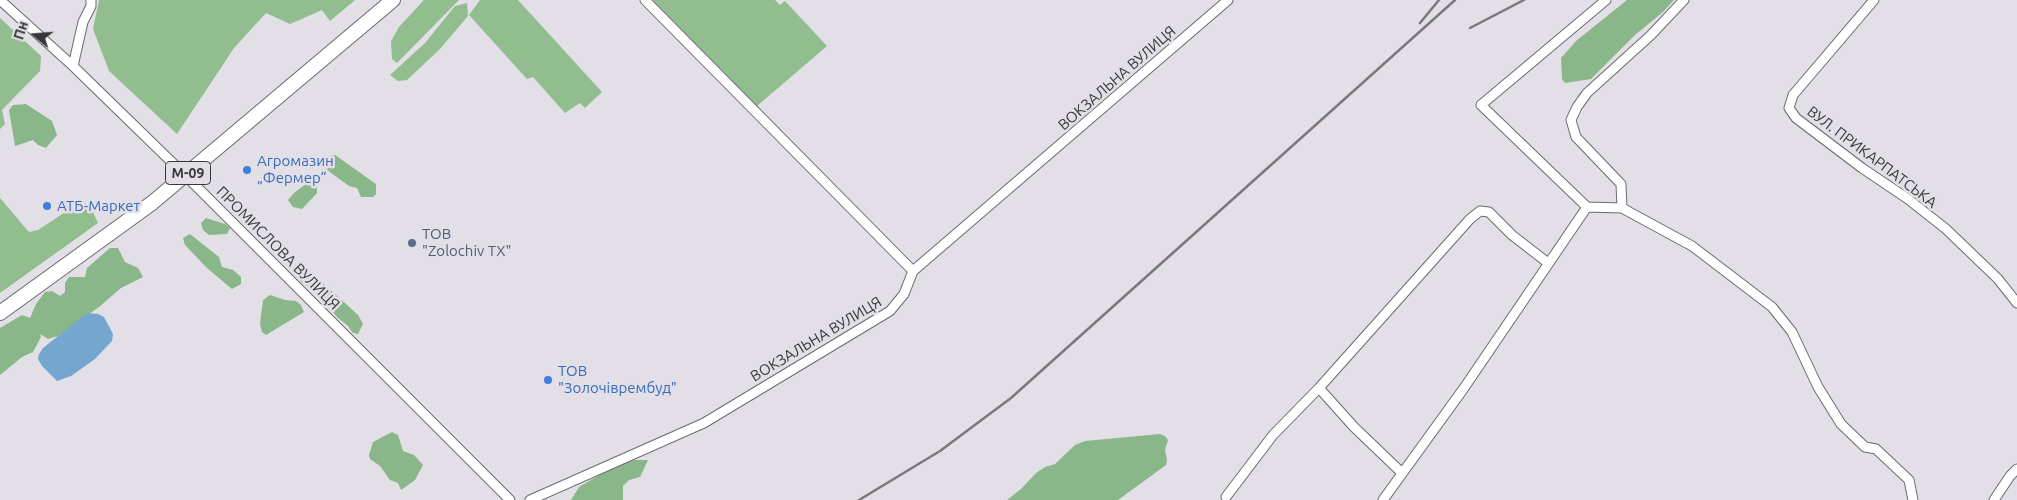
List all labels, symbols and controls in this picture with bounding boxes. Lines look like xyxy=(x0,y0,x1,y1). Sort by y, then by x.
north arrow xyxy=(10,10,60,60)
text: Пн xyxy=(10,19,31,42)
street label: ВОКЗАЛЬНА ВУЛИЦЯ xyxy=(1054,22,1180,134)
street label: ВУЛ. ПРИКАРПАТСЬКА xyxy=(1804,102,1940,212)
place label: Агромазин „Фермер“ xyxy=(257,152,334,187)
road number: М-09 xyxy=(166,162,210,184)
marker: Агромазин „Фермер“ xyxy=(241,164,253,176)
street label: ПРОМИСЛОВА ВУЛИЦЯ xyxy=(213,183,343,313)
place label: АТБ-Маркет xyxy=(57,197,140,215)
marker: АТБ-Маркет xyxy=(41,200,53,212)
place label: ТОВ "Zolochiv TX" xyxy=(422,225,512,260)
marker: ТОВ "Zolochiv TX" xyxy=(406,237,418,249)
street label: ВОКЗАЛЬНА ВУЛИЦЯ xyxy=(747,293,885,385)
place label: ТОВ "Золочіврембуд" xyxy=(558,362,677,397)
marker: ТОВ "Золочіврембуд" xyxy=(542,374,554,386)

